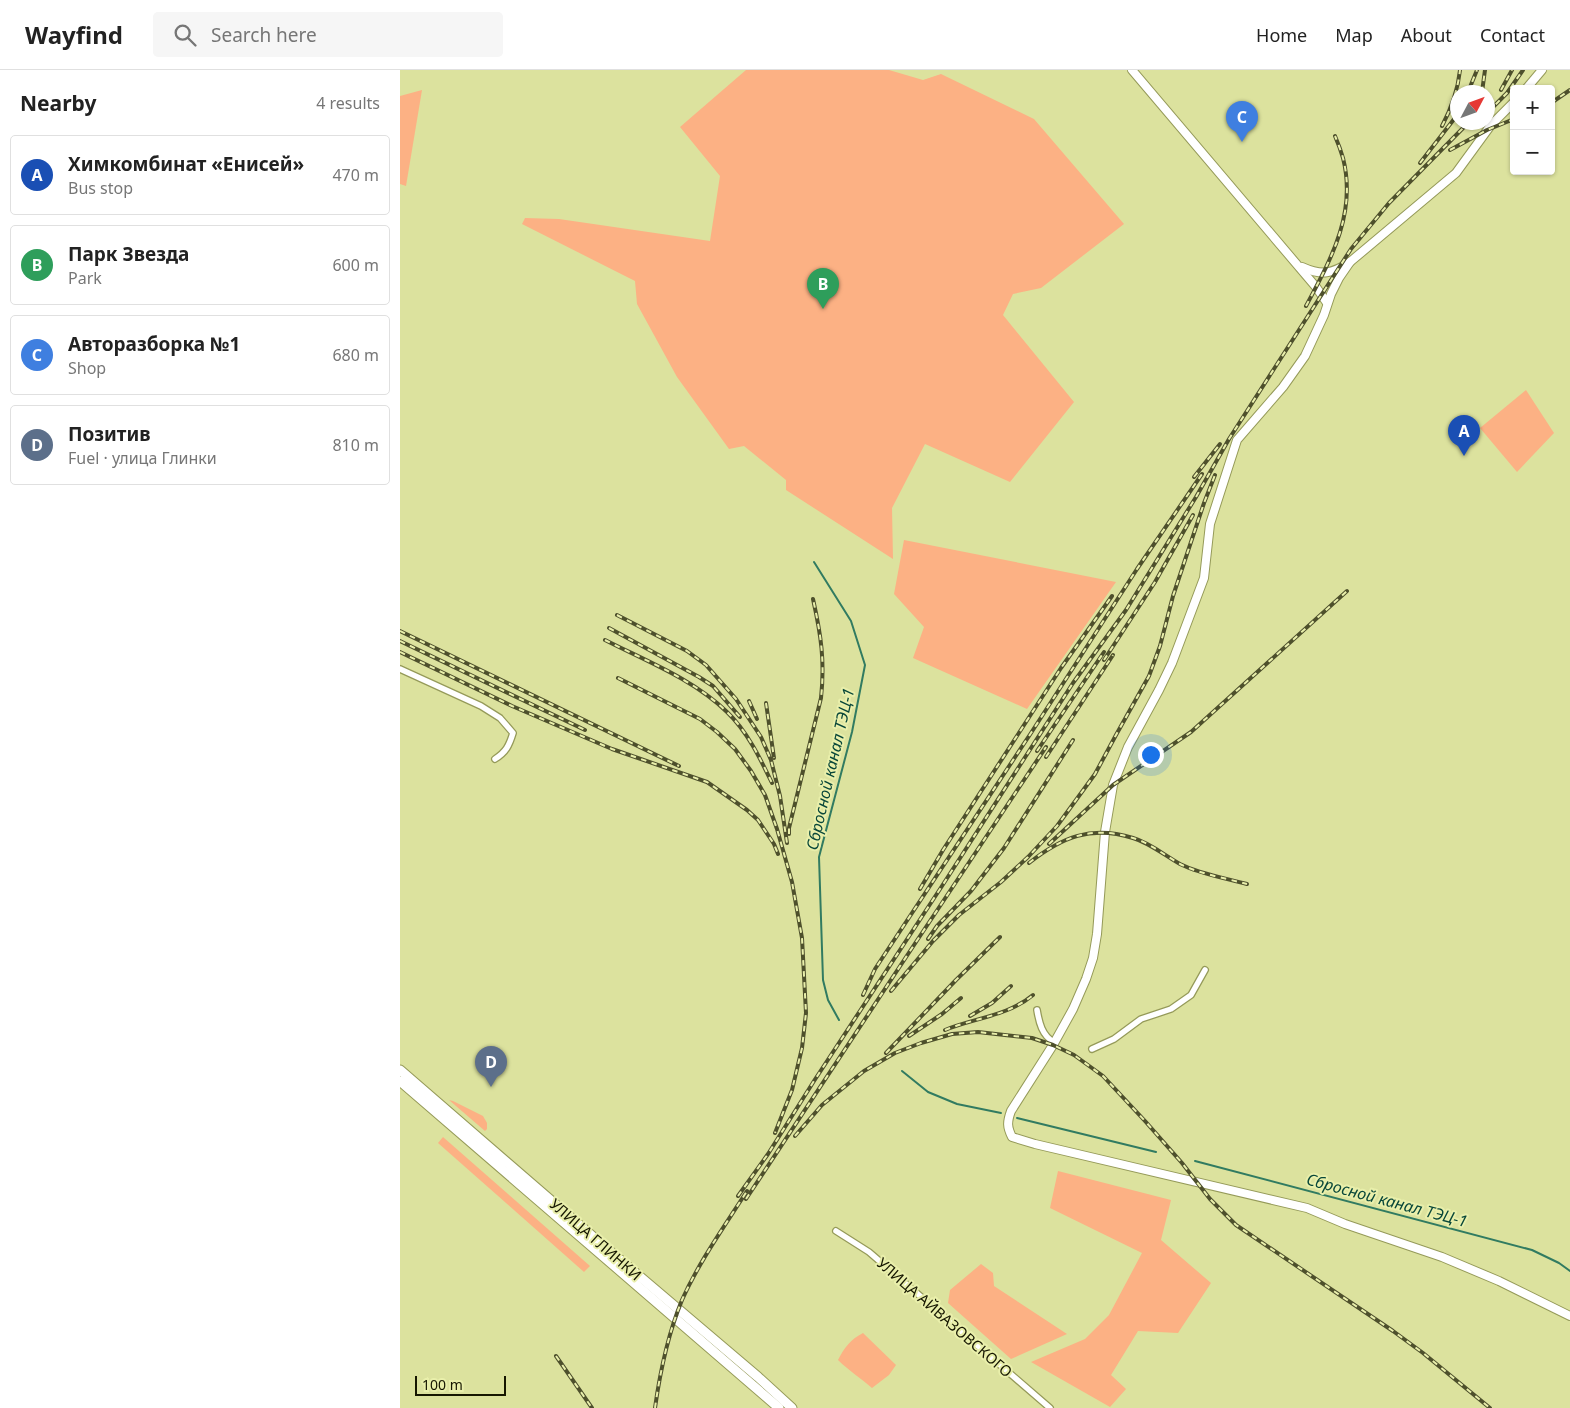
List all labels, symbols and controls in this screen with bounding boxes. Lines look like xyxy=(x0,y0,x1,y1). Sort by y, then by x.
search box xyxy=(153,12,503,57)
text: Wayfind xyxy=(25,18,123,51)
icon: search xyxy=(171,21,199,49)
text: Search here xyxy=(211,22,317,48)
text: Home xyxy=(1256,23,1307,47)
text: Map xyxy=(1335,23,1373,47)
text: About xyxy=(1401,23,1452,47)
text: Contact xyxy=(1480,23,1545,47)
north arrow xyxy=(1450,85,1495,130)
map controls xyxy=(1510,85,1555,175)
button: + xyxy=(1510,85,1555,130)
text: Nearby xyxy=(20,89,96,117)
text: 4 results xyxy=(316,92,380,114)
pin: C xyxy=(1226,101,1258,142)
button: − xyxy=(1510,130,1555,175)
text: Химкомбинат «Енисей» xyxy=(68,151,304,177)
text: A xyxy=(31,164,43,186)
text: 470 m xyxy=(332,164,379,186)
text: Bus stop xyxy=(68,177,133,199)
text: Парк Звезда xyxy=(68,241,189,267)
text: B xyxy=(32,254,42,276)
text: 600 m xyxy=(332,254,379,276)
text: Park xyxy=(68,267,102,289)
pin: B xyxy=(807,268,839,309)
text: Авторазборка №1 xyxy=(68,331,240,357)
text: C xyxy=(32,344,42,366)
text: 680 m xyxy=(332,344,379,366)
text: Shop xyxy=(68,357,106,379)
pin: A xyxy=(1448,415,1480,456)
text: Позитив xyxy=(68,421,151,447)
text: D xyxy=(31,434,43,456)
text: 810 m xyxy=(332,434,379,456)
text: Fuel · улица Глинки xyxy=(68,447,217,469)
water label: Сбросной канал ТЭЦ-1 xyxy=(801,686,859,852)
your location xyxy=(1138,742,1164,768)
pin: D xyxy=(475,1046,507,1087)
water label: Сбросной канал ТЭЦ-1 xyxy=(1304,1168,1470,1232)
street label: УЛИЦА ГЛИНКИ xyxy=(546,1194,646,1284)
street label: УЛИЦА АЙВАЗОВСКОГО xyxy=(873,1253,1017,1381)
scale bar xyxy=(415,1373,506,1396)
text: 100 m xyxy=(422,1375,463,1394)

